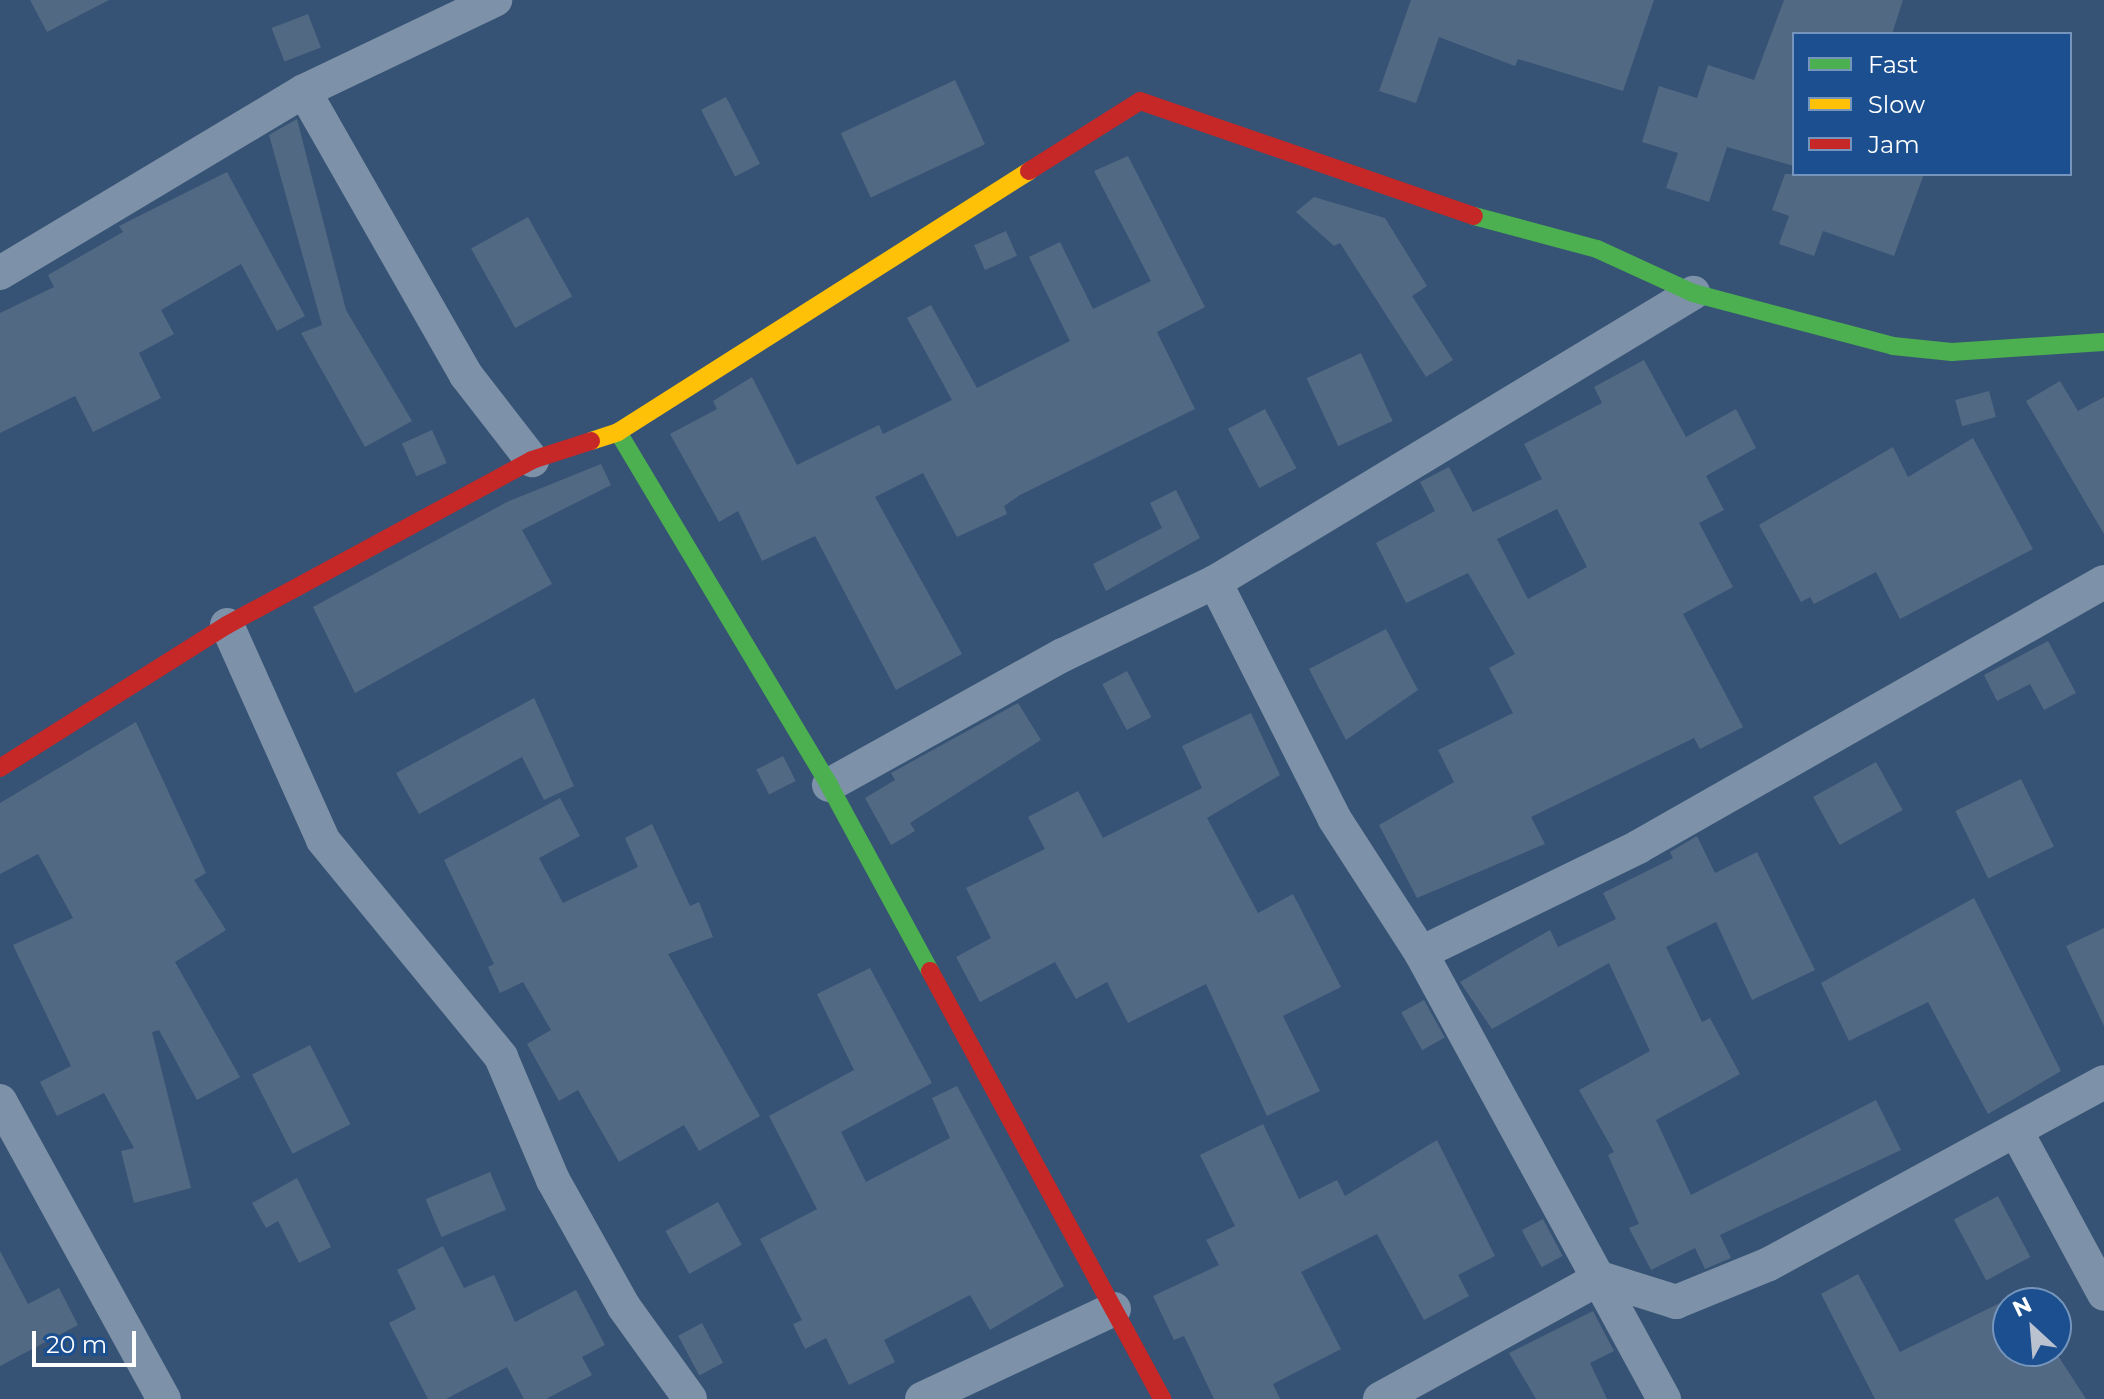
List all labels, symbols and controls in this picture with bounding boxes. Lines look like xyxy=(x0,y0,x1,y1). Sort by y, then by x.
legend xyxy=(1792,32,2072,176)
text: Fast xyxy=(1868,50,1918,79)
text: Slow xyxy=(1868,90,1925,119)
text: Jam xyxy=(1868,130,1920,159)
north arrow xyxy=(1992,1287,2072,1367)
text: N xyxy=(2008,1291,2036,1323)
scale bar xyxy=(36,1315,140,1365)
text: 20 m xyxy=(46,1330,107,1359)

